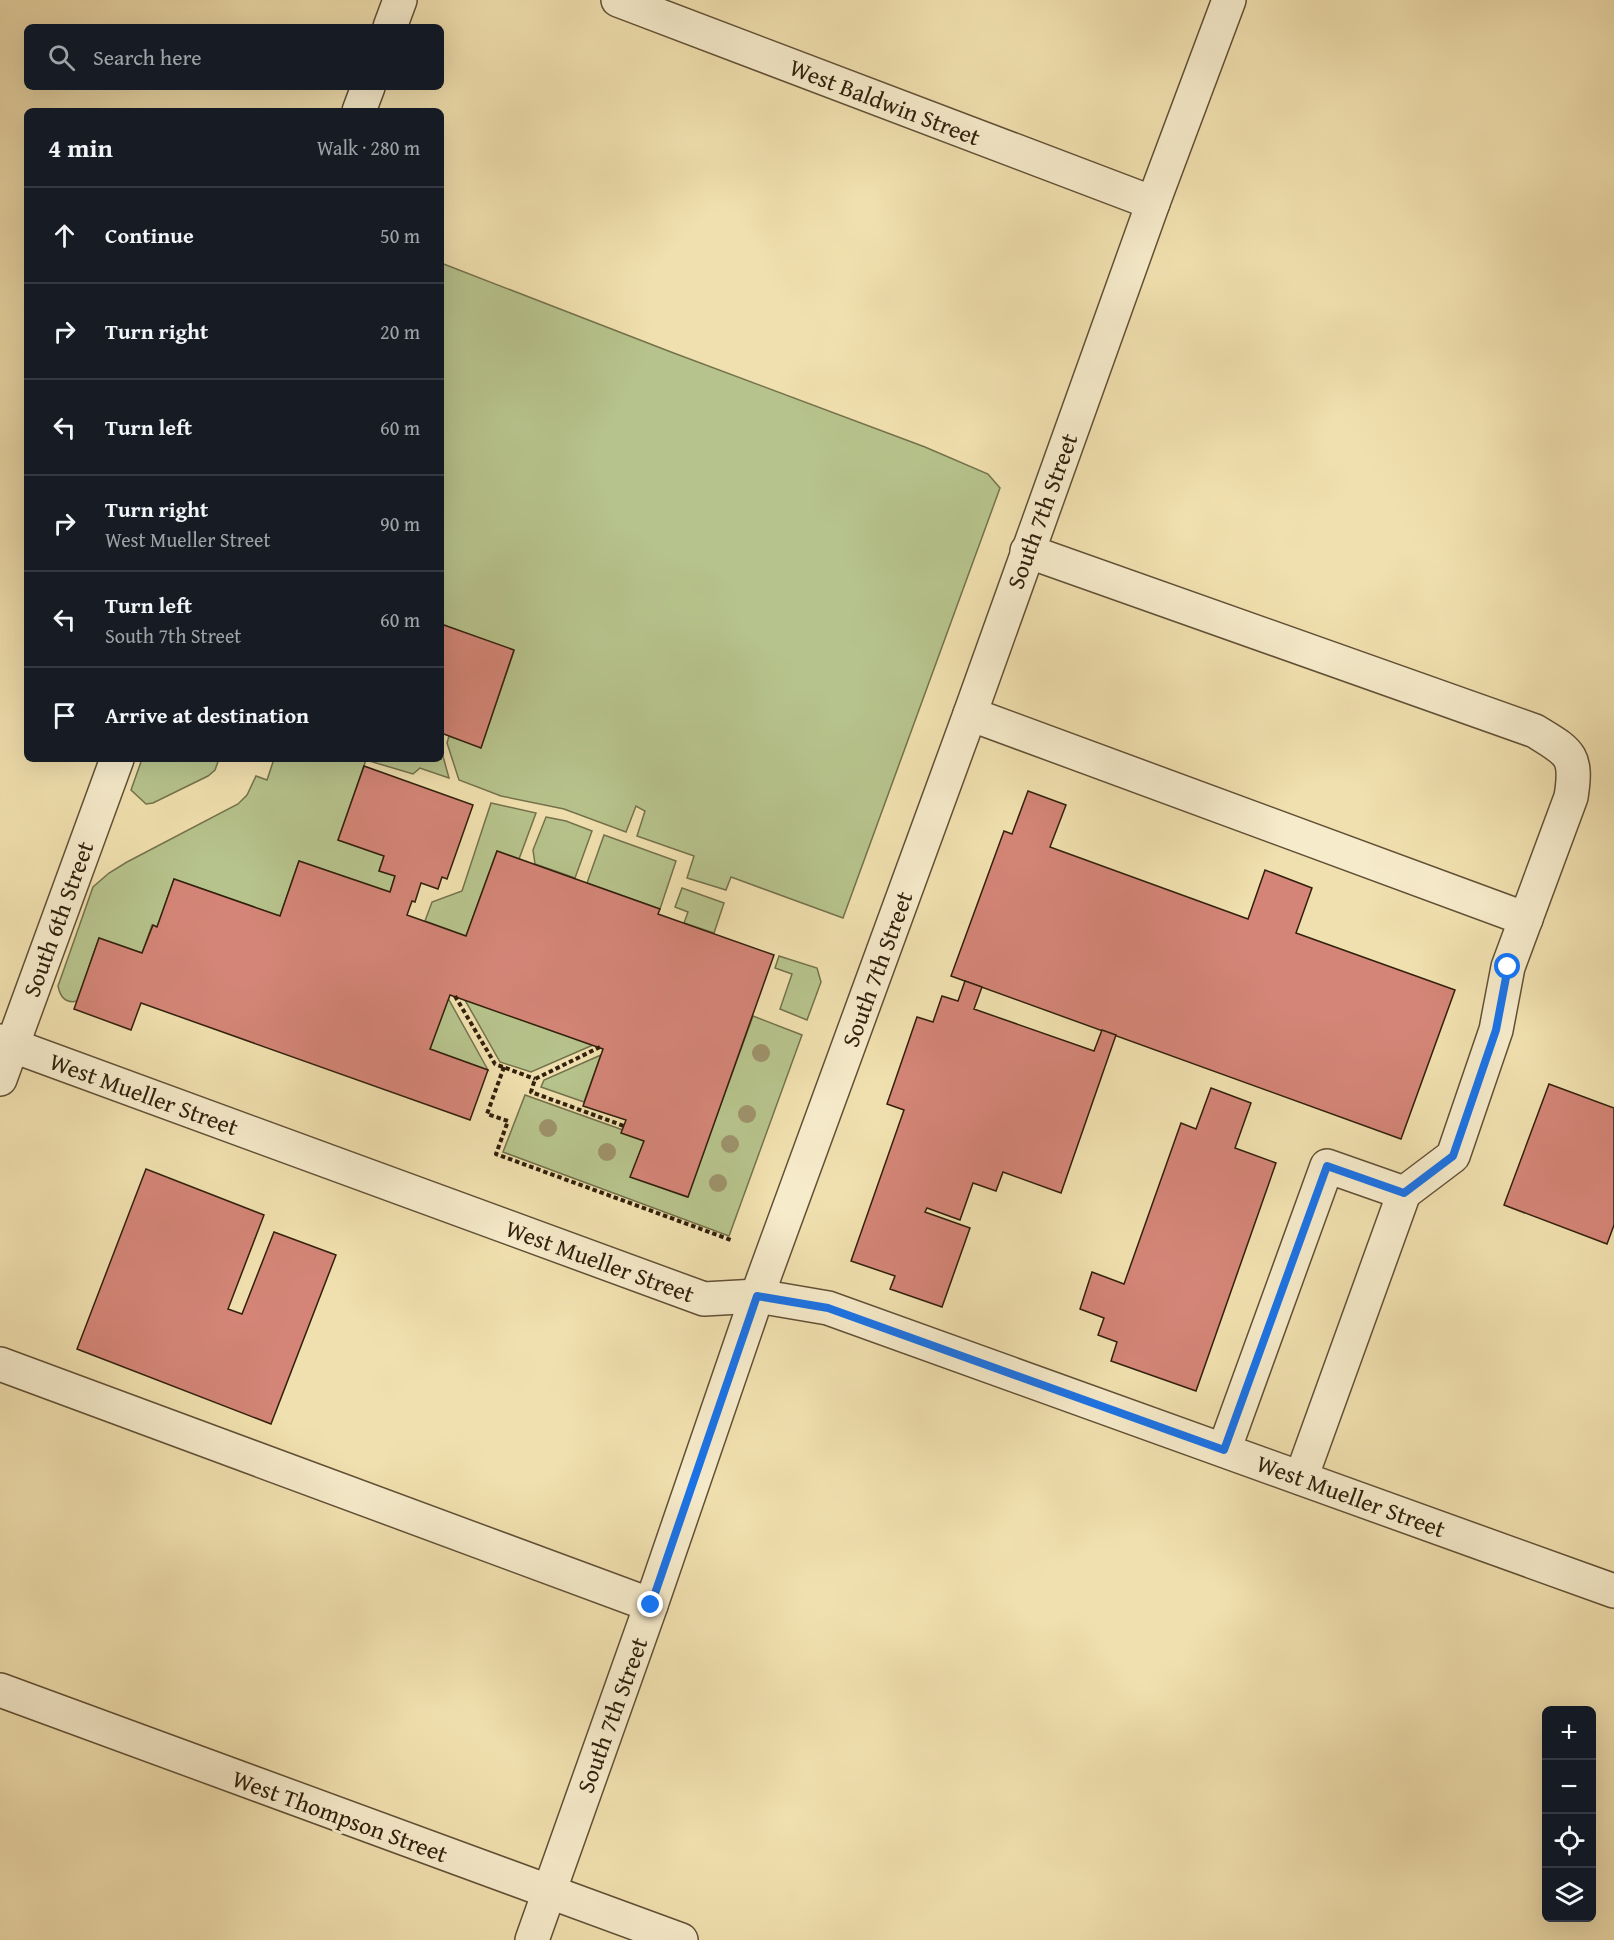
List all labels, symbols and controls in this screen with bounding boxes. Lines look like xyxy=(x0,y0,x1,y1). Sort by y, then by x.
search box xyxy=(24,24,444,90)
icon: search xyxy=(45,41,78,74)
text: Search here xyxy=(93,41,202,73)
street label: West Baldwin Street xyxy=(785,50,986,155)
text: 4 min xyxy=(48,128,113,167)
text: Walk · 280 m xyxy=(317,133,420,162)
icon: ahead xyxy=(48,219,81,252)
text: Continue xyxy=(105,219,194,251)
text: 50 m xyxy=(380,221,420,250)
icon: right xyxy=(48,315,81,348)
text: Turn right xyxy=(105,315,208,347)
text: 20 m xyxy=(380,317,420,346)
icon: left xyxy=(48,411,81,444)
text: Turn left xyxy=(105,411,192,443)
text: 60 m xyxy=(380,413,420,442)
street label: South 7th Street xyxy=(998,428,1087,594)
text: Turn right xyxy=(105,493,208,525)
icon: right xyxy=(48,507,81,540)
text: 90 m xyxy=(380,509,420,538)
text: West Mueller Street xyxy=(105,525,270,554)
text: Turn left xyxy=(105,589,192,621)
icon: left xyxy=(48,603,81,636)
text: 60 m xyxy=(380,605,420,634)
text: South 7th Street xyxy=(105,621,241,650)
icon: arrive xyxy=(48,699,81,732)
text: Arrive at destination xyxy=(105,699,309,731)
street label: South 6th Street xyxy=(14,836,103,1002)
street label: South 7th Street xyxy=(833,886,922,1052)
route start xyxy=(1494,953,1520,979)
street label: West Mueller Street xyxy=(45,1044,244,1145)
street label: West Mueller Street xyxy=(501,1211,700,1312)
street label: West Mueller Street xyxy=(1252,1446,1451,1547)
route end xyxy=(637,1591,663,1617)
street label: South 7th Street xyxy=(568,1632,657,1798)
map controls xyxy=(1542,1706,1596,1922)
button: + xyxy=(1542,1706,1596,1760)
button: − xyxy=(1542,1760,1596,1814)
street label: West Thompson Street xyxy=(227,1761,453,1871)
button: locate xyxy=(1542,1814,1596,1868)
button: layers xyxy=(1542,1868,1596,1922)

